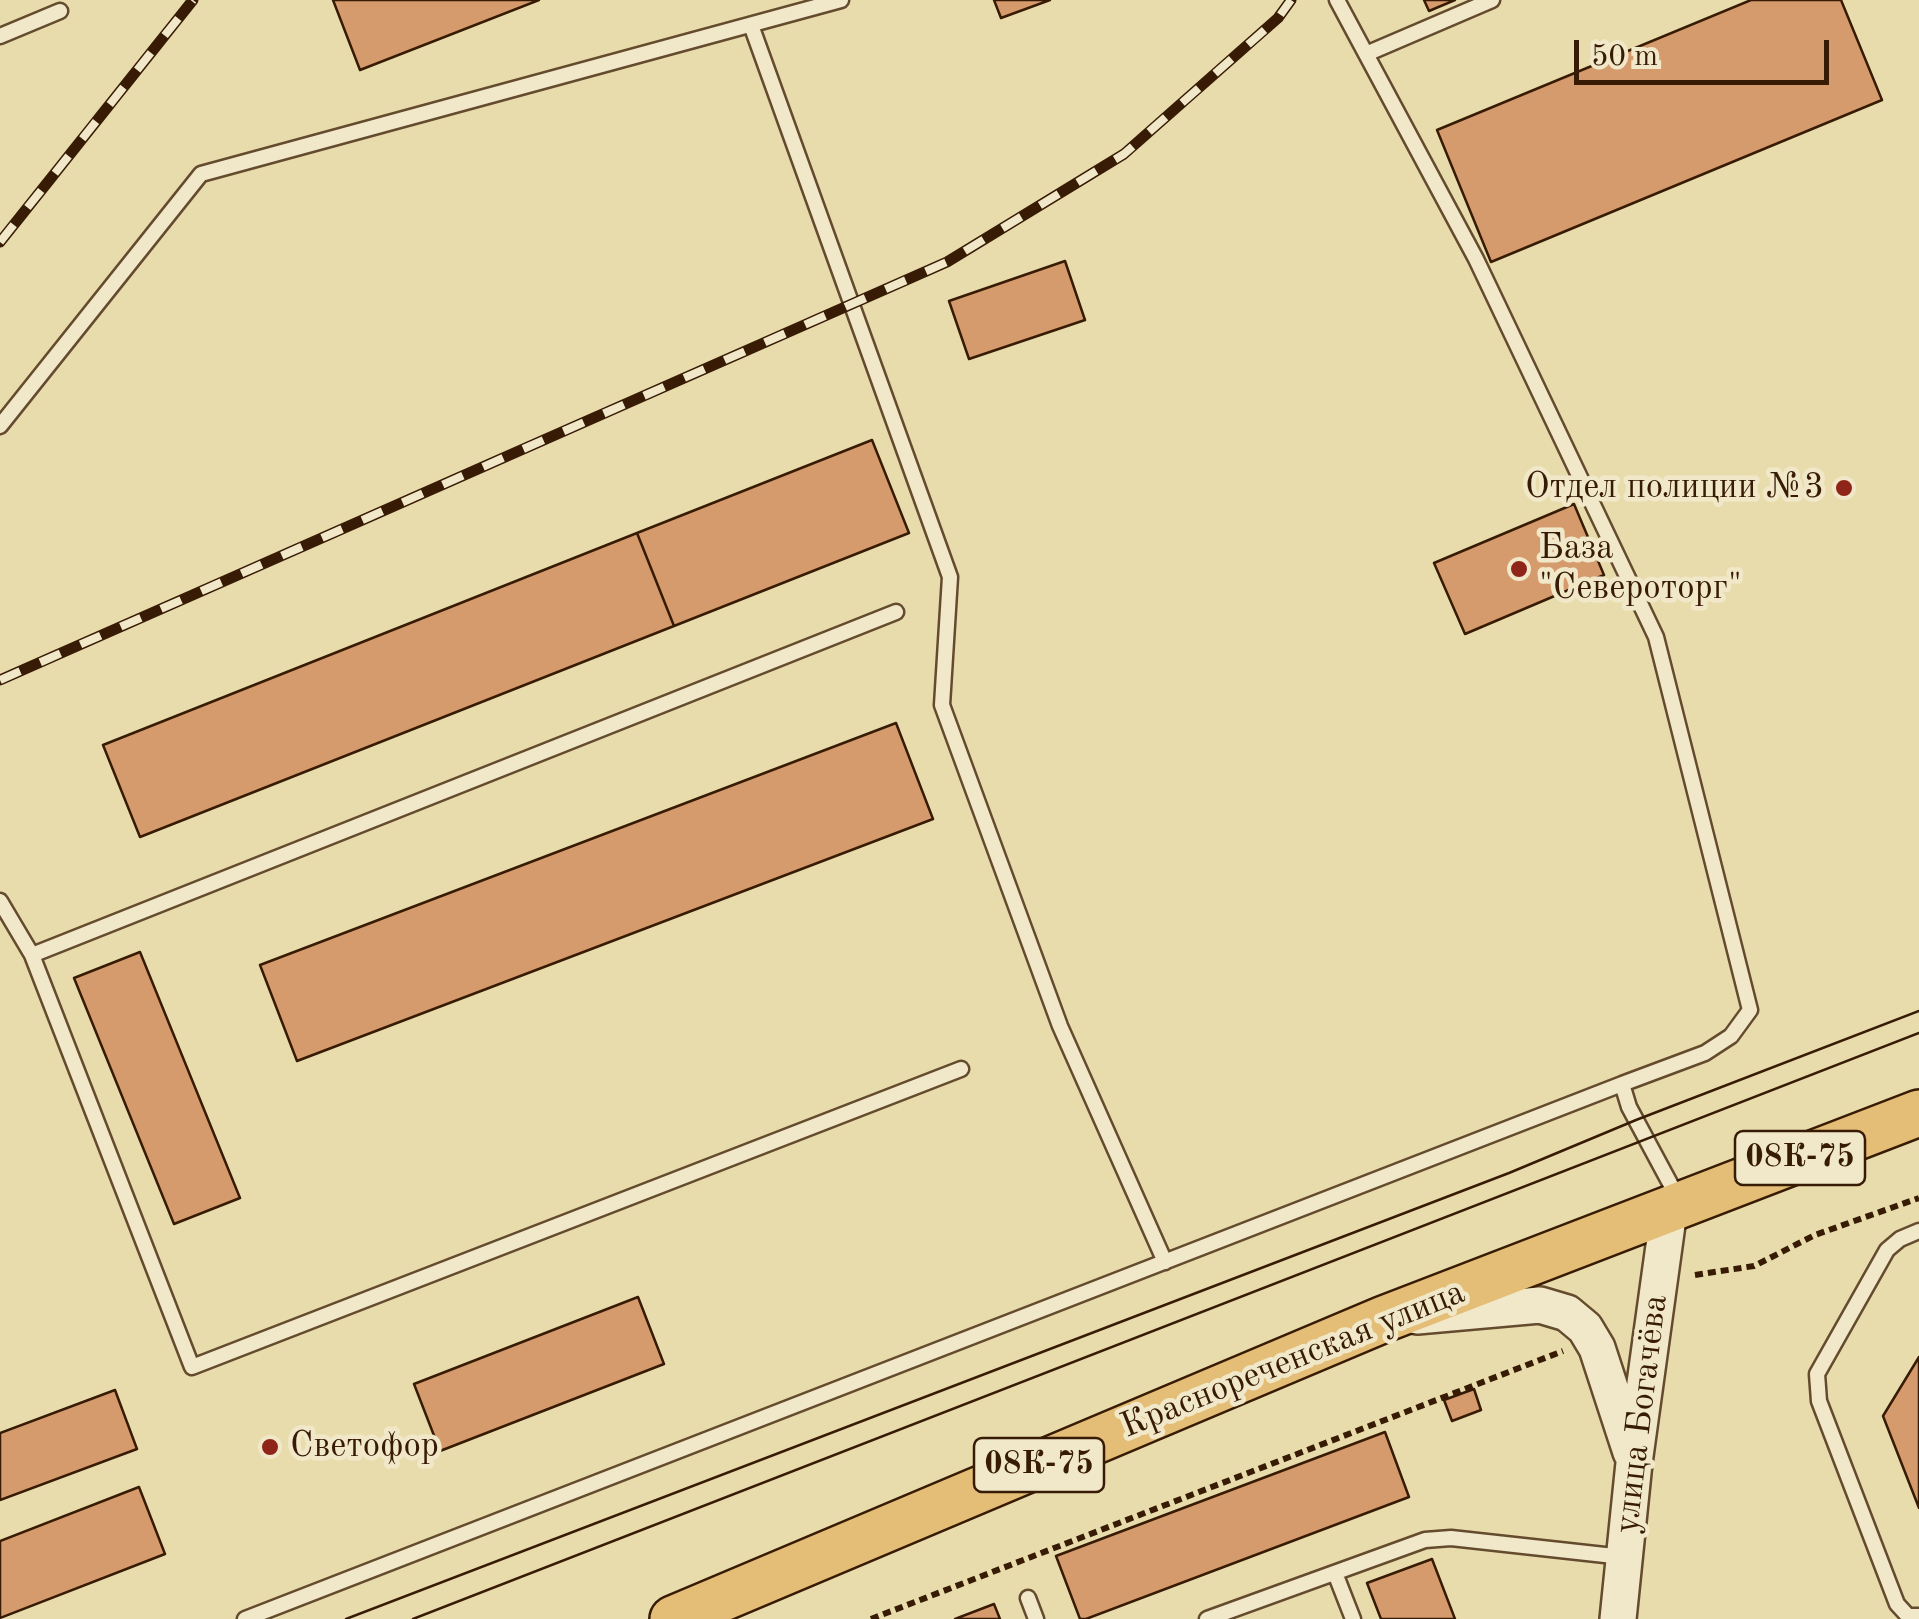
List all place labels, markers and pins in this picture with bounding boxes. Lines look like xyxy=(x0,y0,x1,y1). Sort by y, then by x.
place label: Отдел полиции №3 xyxy=(1525,467,1824,509)
marker: Отдел полиции №3 xyxy=(1833,477,1855,499)
place label: База "Североторг" xyxy=(1539,528,1742,610)
marker: База "Североторг" xyxy=(1508,558,1530,580)
place label: Светофор xyxy=(290,1426,439,1468)
marker: Светофор xyxy=(259,1436,281,1458)

